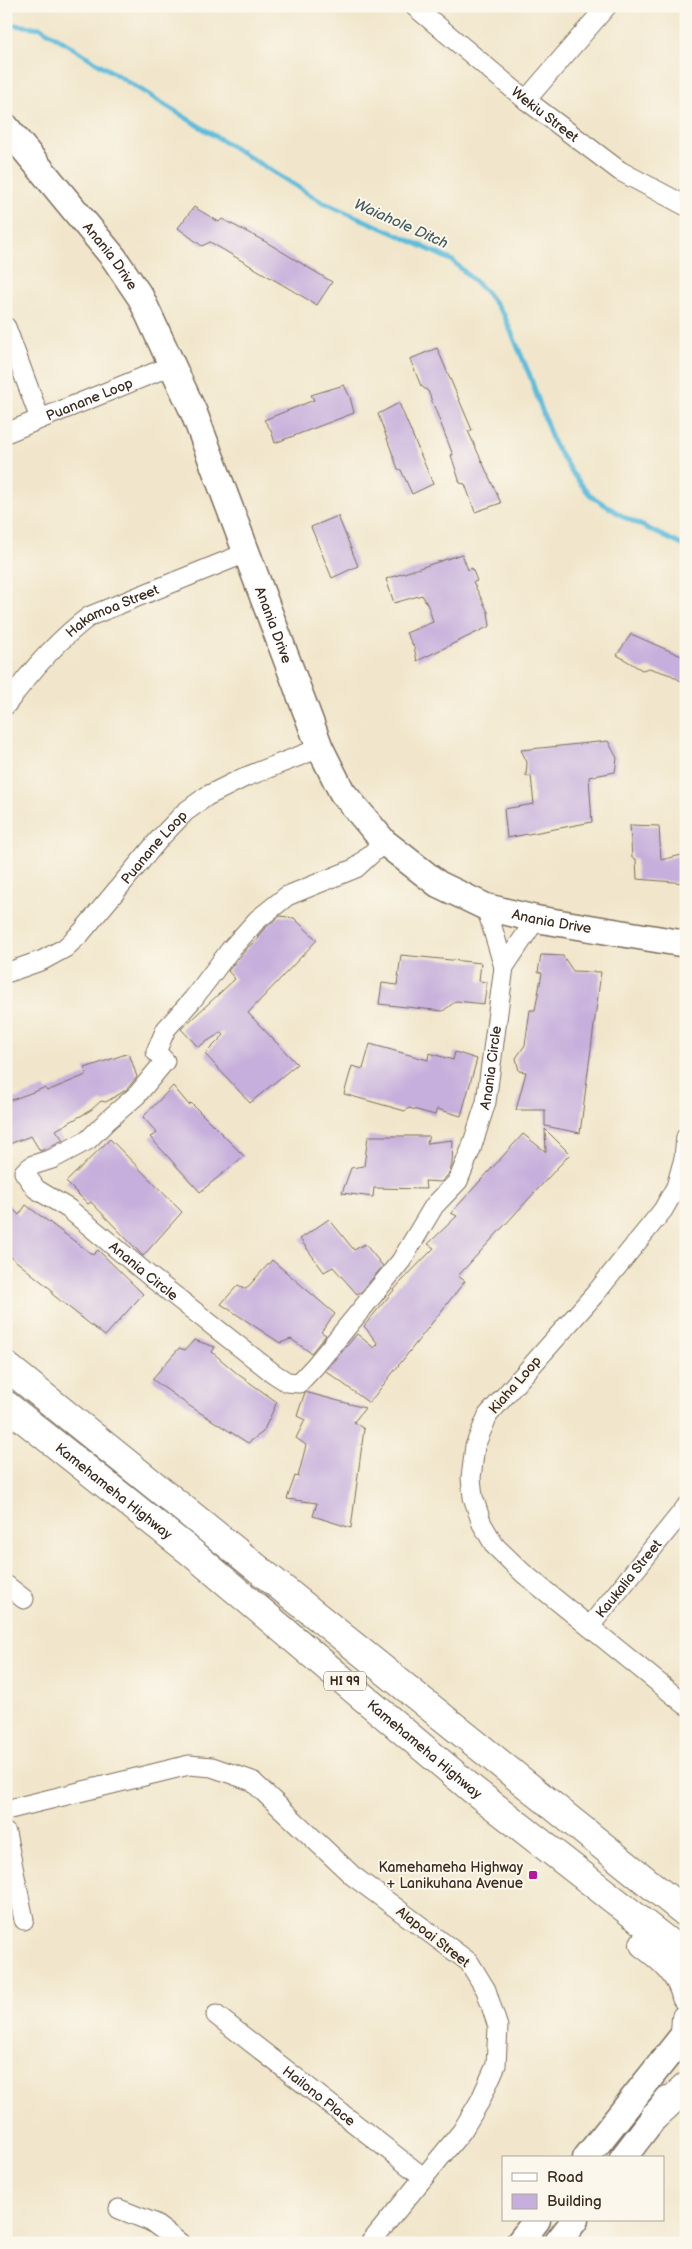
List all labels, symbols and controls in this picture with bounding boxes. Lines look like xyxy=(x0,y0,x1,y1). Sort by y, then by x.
street label: Wekiu Street xyxy=(508,83,583,146)
water label: Waiahole Ditch xyxy=(351,195,451,253)
street label: Anania Drive xyxy=(80,219,141,293)
street label: Puanane Loop xyxy=(44,374,135,424)
street label: Hakamoa Street xyxy=(62,580,162,641)
street label: Anania Drive xyxy=(252,584,296,665)
street label: Puanane Loop xyxy=(117,807,191,887)
street label: Anania Drive xyxy=(510,905,593,937)
street label: Anania Circle xyxy=(476,1025,505,1112)
street label: Anania Circle xyxy=(106,1238,182,1304)
street label: Kiaha Loop xyxy=(485,1353,545,1417)
street label: Kamehameha Highway xyxy=(52,1439,176,1543)
street label: Kaukalia Street xyxy=(592,1535,665,1621)
road number: HI 99 xyxy=(324,1672,366,1690)
street label: Kamehameha Highway xyxy=(364,1696,486,1803)
place label: Kamehameha Highway + Lanikuhana Avenue xyxy=(379,1859,524,1892)
marker: Kamehameha Highway + Lanikuhana Avenue xyxy=(527,1869,539,1881)
street label: Alapoai Street xyxy=(393,1903,474,1971)
street label: Hailono Place xyxy=(279,2062,359,2129)
legend xyxy=(502,2156,664,2222)
text: Road xyxy=(547,2168,583,2187)
text: Building xyxy=(547,2192,602,2211)

